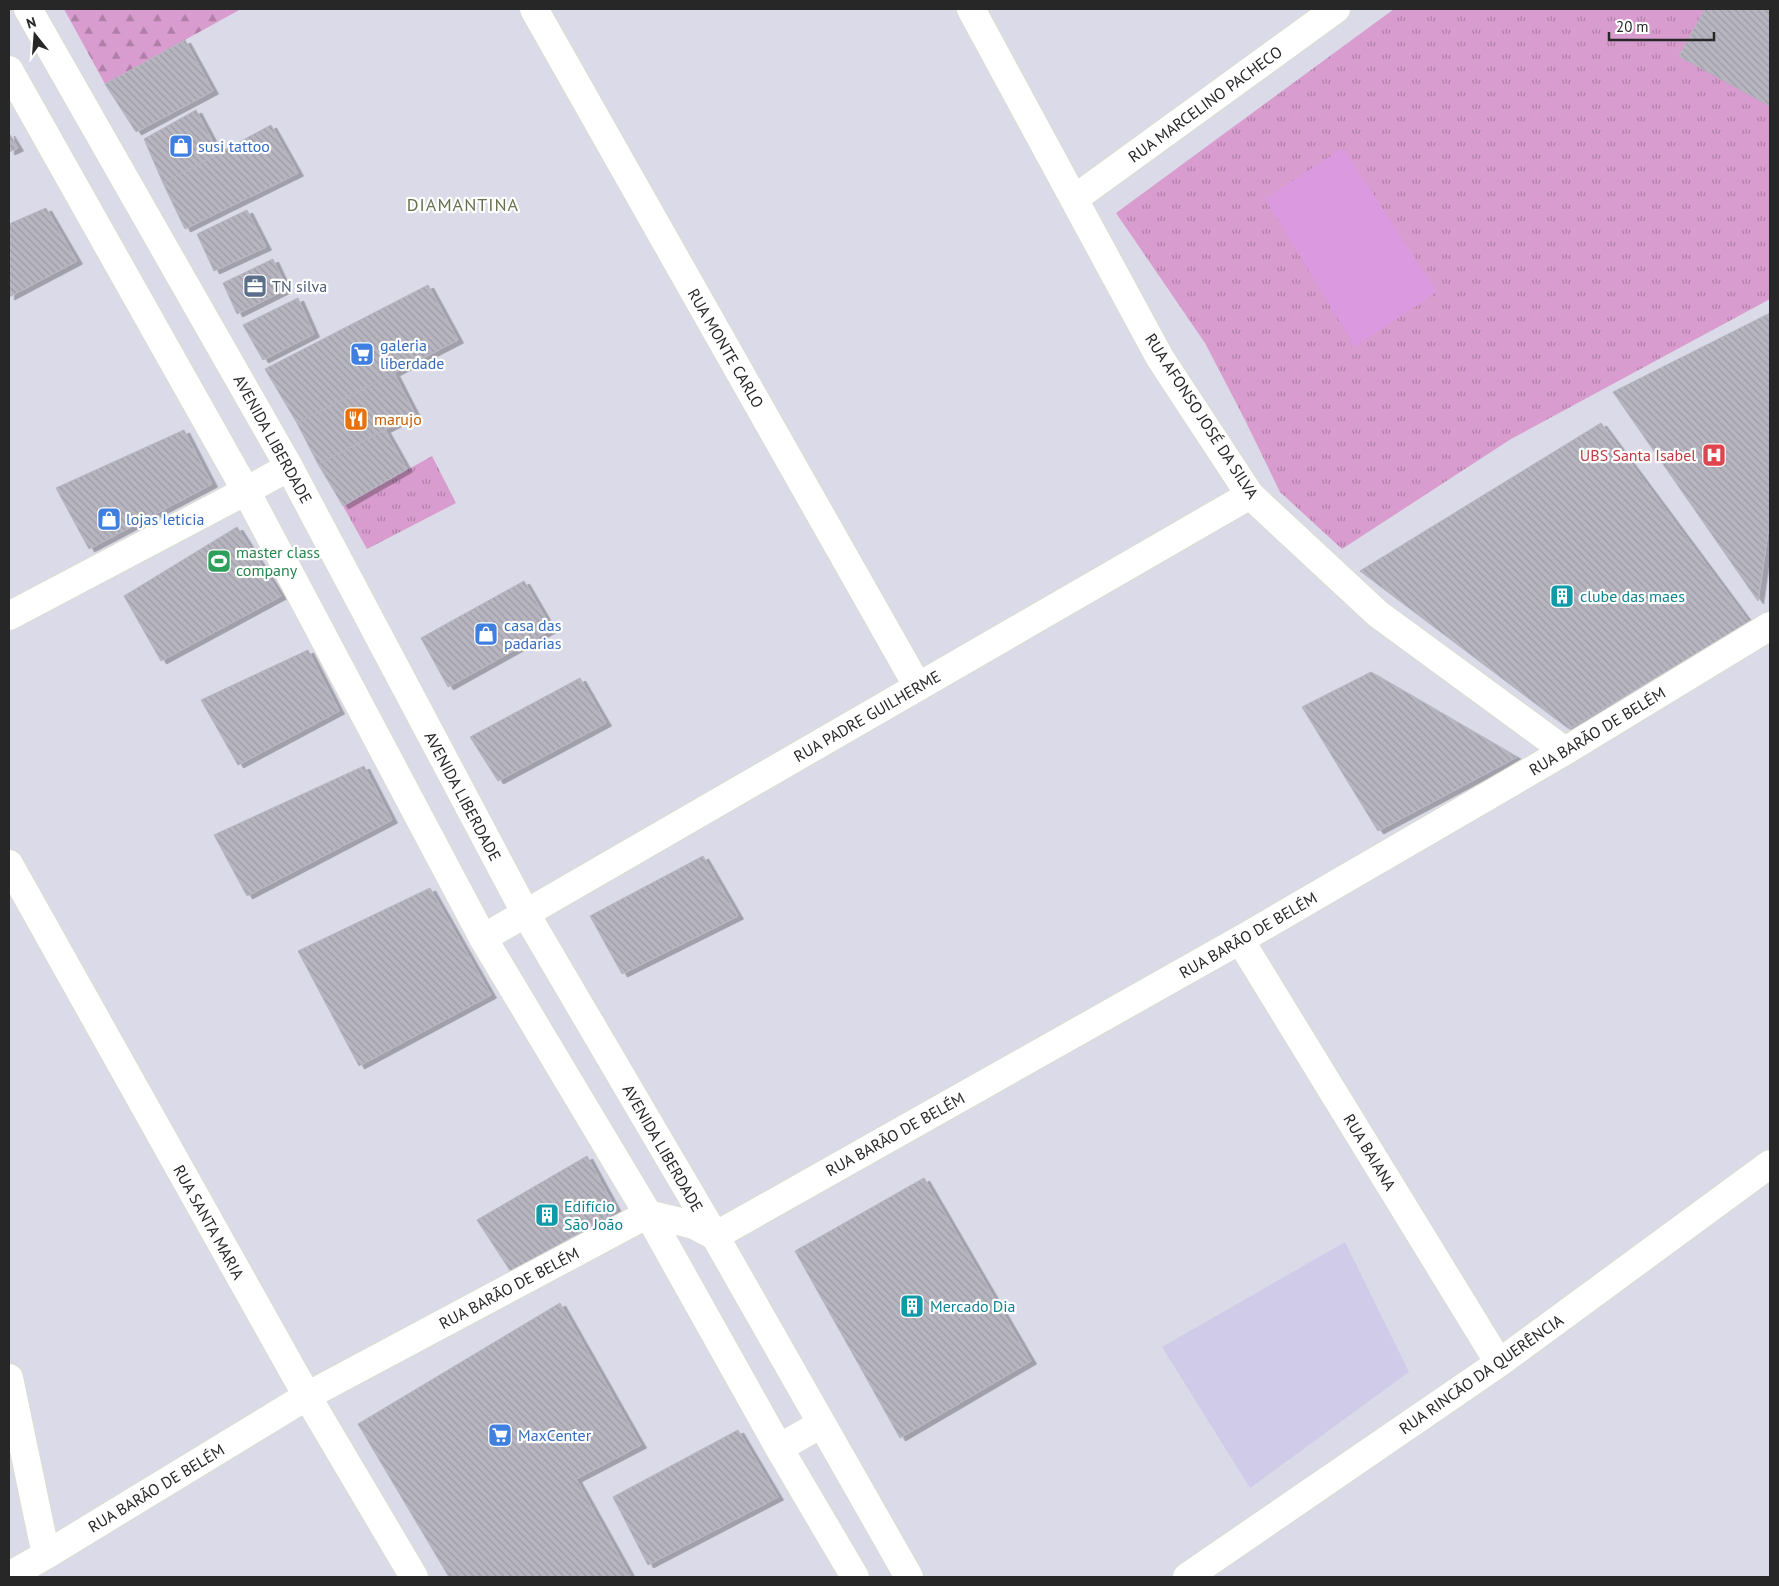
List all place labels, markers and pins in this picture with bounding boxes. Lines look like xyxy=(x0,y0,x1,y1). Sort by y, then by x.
shop icon: susi tattoo xyxy=(168,133,194,159)
place label: susi tattoo xyxy=(198,136,270,156)
office icon: TN silva xyxy=(242,273,268,299)
place label: TN silva xyxy=(272,276,327,296)
place label: galeria liberdade xyxy=(380,335,444,373)
supermarket icon: galeria liberdade xyxy=(349,341,375,367)
restaurant icon: marujo xyxy=(343,406,369,432)
place label: marujo xyxy=(374,409,422,429)
hospital icon: UBS Santa Isabel xyxy=(1701,442,1727,468)
place label: UBS Santa Isabel xyxy=(1580,445,1696,465)
shop icon: lojas leticia xyxy=(96,506,122,532)
place label: lojas leticia xyxy=(126,509,204,529)
place label: master class company xyxy=(236,542,320,580)
sports icon: master class company xyxy=(206,548,232,574)
building icon: clube das maes xyxy=(1549,583,1575,609)
place label: clube das maes xyxy=(1580,586,1685,606)
place label: casa das padarias xyxy=(504,615,562,653)
shop icon: casa das padarias xyxy=(473,621,499,647)
place label: Edifício São João xyxy=(564,1196,623,1234)
building icon: Edifício São João xyxy=(534,1202,560,1228)
building icon: Mercado Dia xyxy=(899,1293,925,1319)
place label: Mercado Dia xyxy=(930,1296,1016,1316)
supermarket icon: MaxCenter xyxy=(487,1422,513,1448)
place label: MaxCenter xyxy=(518,1425,592,1445)

